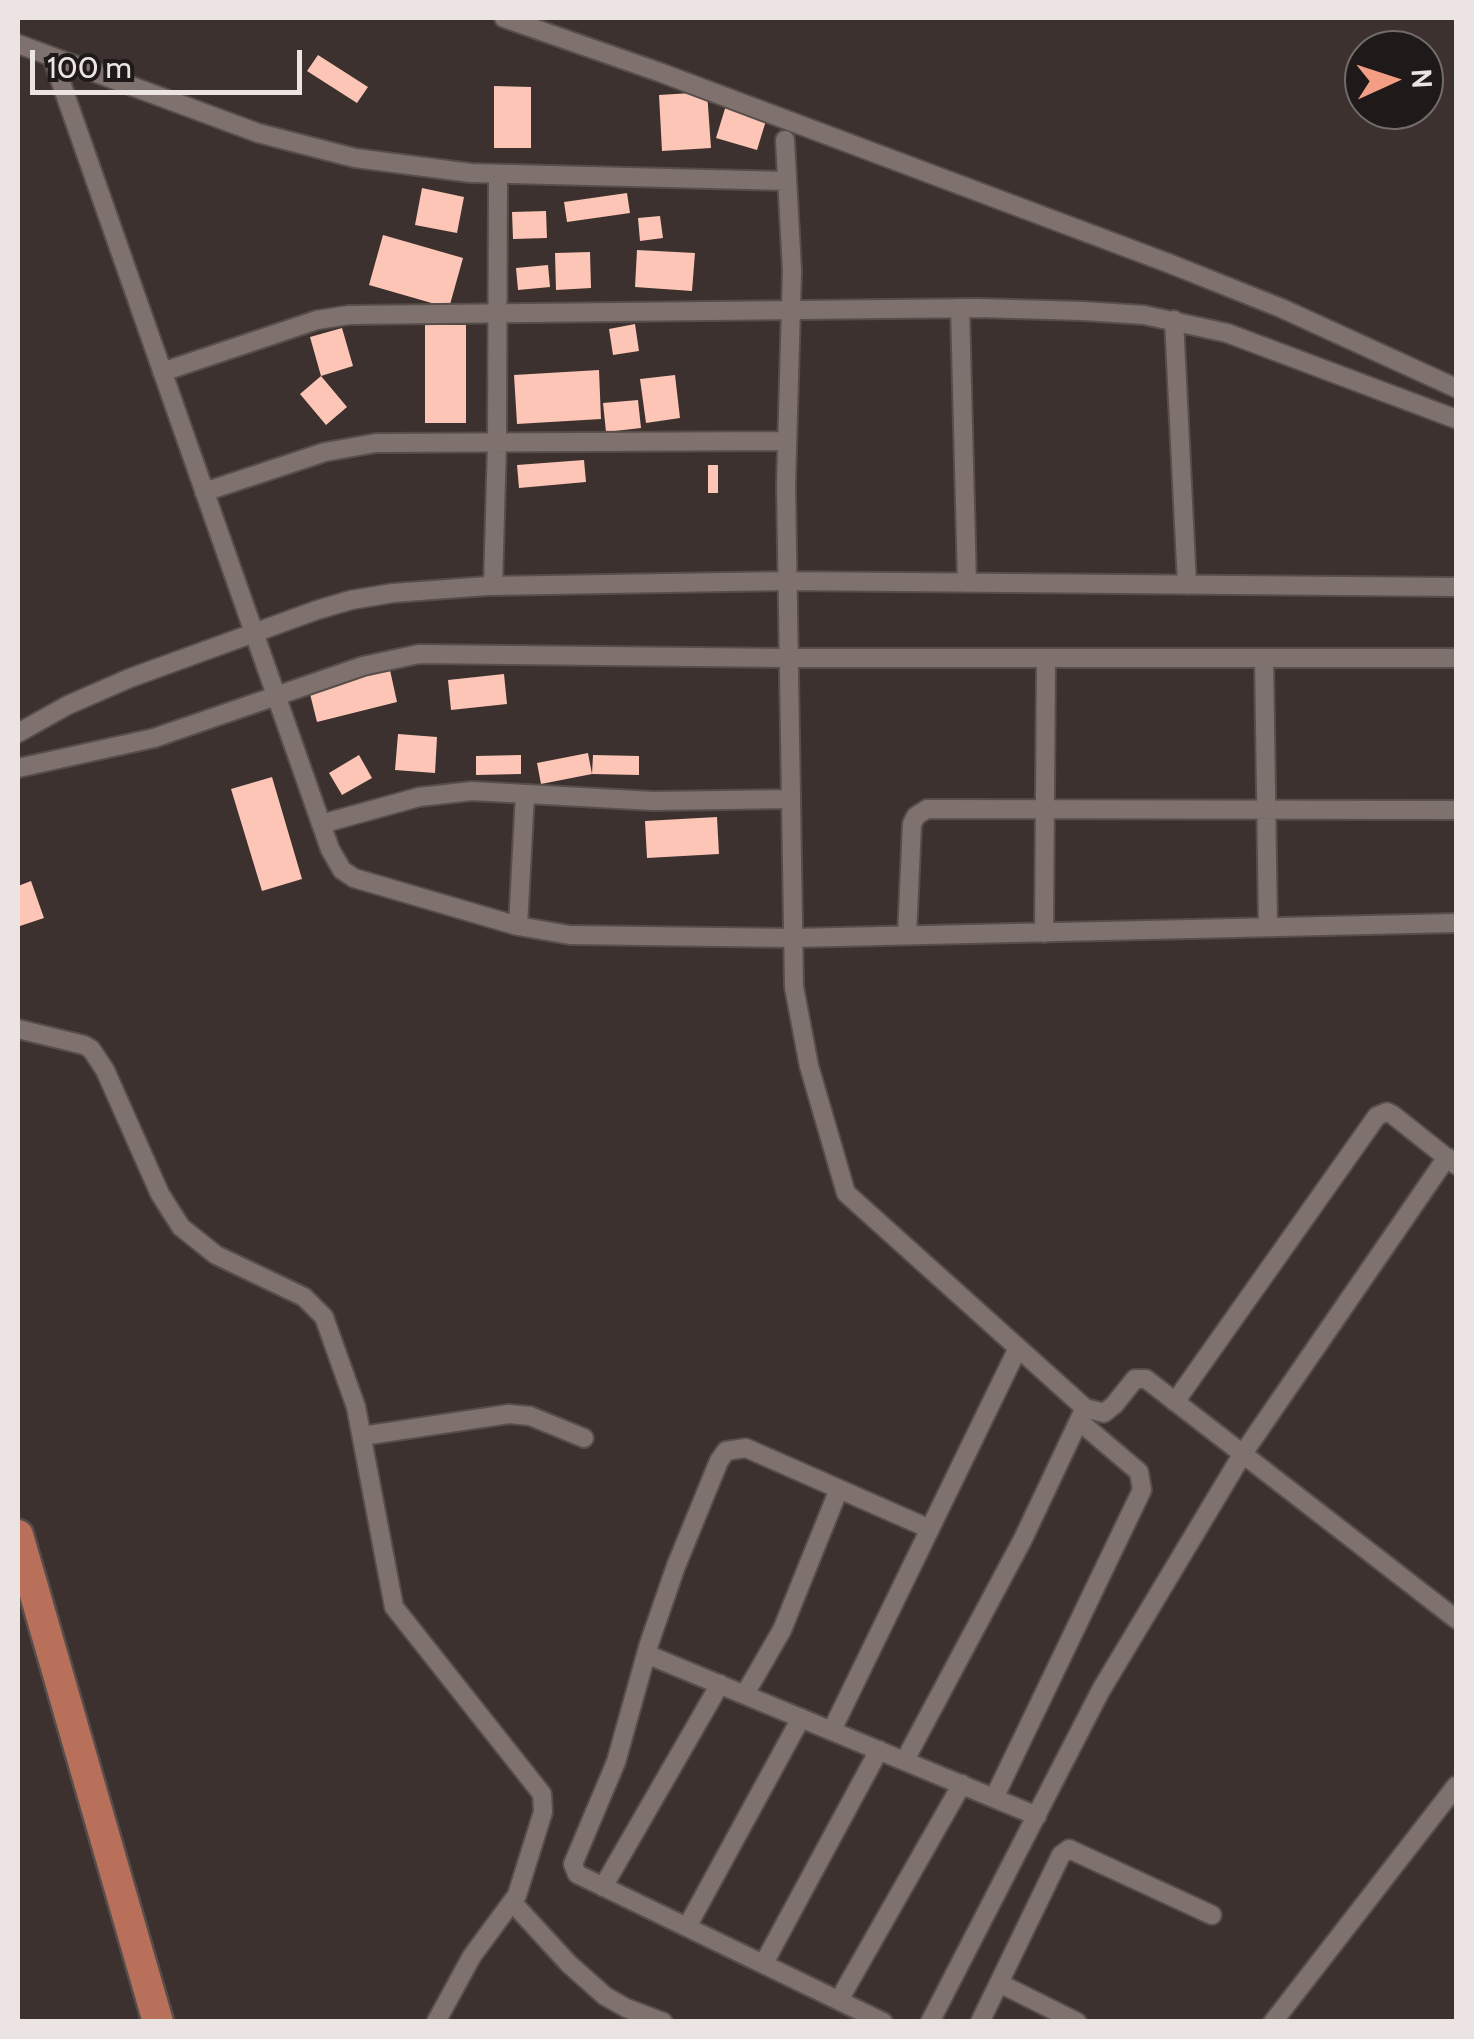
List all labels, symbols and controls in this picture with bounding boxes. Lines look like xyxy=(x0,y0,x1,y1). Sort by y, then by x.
scale bar xyxy=(35,30,308,92)
north arrow xyxy=(1344,30,1444,130)
text: 100 m xyxy=(47,49,132,86)
text: N xyxy=(1404,68,1439,89)

